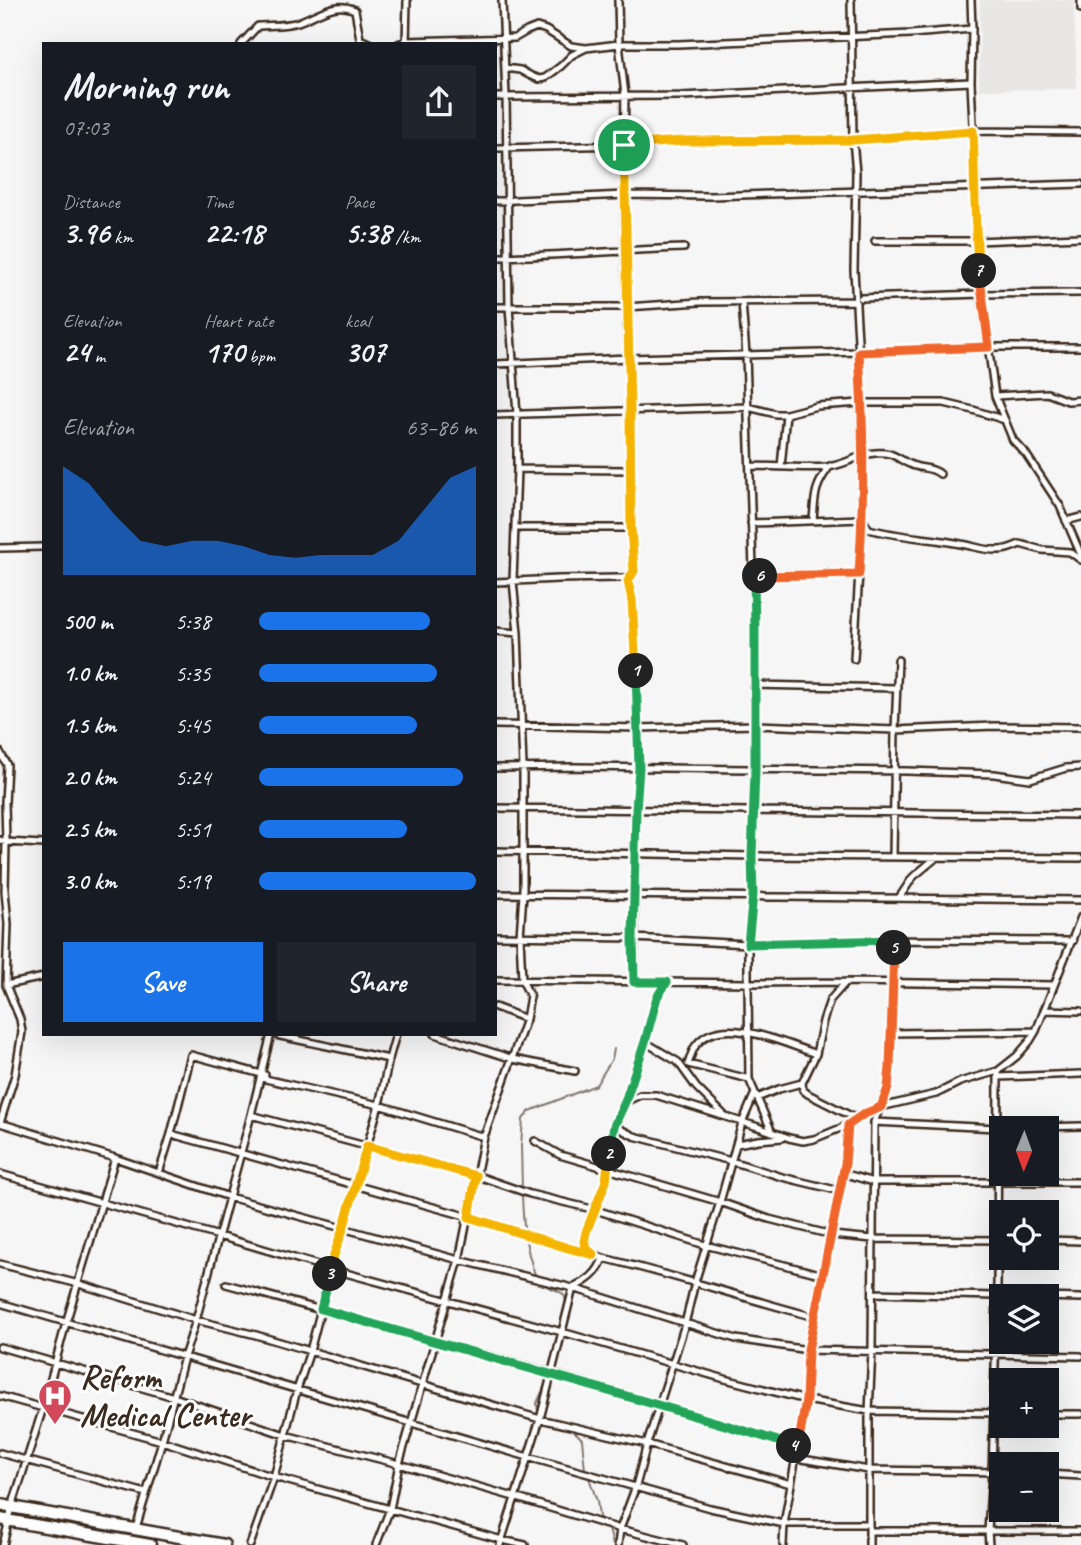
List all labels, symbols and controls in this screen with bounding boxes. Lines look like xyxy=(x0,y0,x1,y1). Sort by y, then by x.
text: Morning run xyxy=(63,63,229,110)
button: share xyxy=(402,65,476,139)
text: 07:03 xyxy=(63,113,109,142)
pin xyxy=(594,115,654,175)
icon: arrive xyxy=(605,126,643,164)
text: Distance xyxy=(63,190,120,214)
text: Time xyxy=(204,190,233,214)
text: Pace xyxy=(345,190,374,214)
text: 3.96 xyxy=(63,214,110,252)
text: 22:18 xyxy=(204,214,264,252)
text: 5:38 xyxy=(345,214,391,252)
text: km xyxy=(110,225,133,249)
text: /km xyxy=(391,225,420,249)
pin: 7 xyxy=(962,254,996,288)
text: 7 xyxy=(974,258,983,282)
text: Elevation xyxy=(63,309,121,333)
text: Heart rate xyxy=(204,309,273,333)
text: kcal xyxy=(345,309,370,333)
text: 24 xyxy=(63,333,90,371)
text: 170 xyxy=(204,333,244,371)
text: 307 xyxy=(345,333,385,371)
text: m xyxy=(90,344,105,368)
text: bpm xyxy=(244,344,275,368)
text: Elevation xyxy=(63,413,134,442)
text: 63–86 m xyxy=(406,413,476,442)
pin: 6 xyxy=(742,558,778,594)
text: 6 xyxy=(755,563,764,587)
text: 500 m xyxy=(63,607,112,636)
text: 5:38 xyxy=(175,607,211,636)
pin: 1 xyxy=(618,654,654,688)
text: 1 xyxy=(631,658,640,682)
text: 1.0 km xyxy=(63,659,117,688)
text: 5:35 xyxy=(175,659,211,688)
text: 1.5 km xyxy=(63,711,116,740)
text: 5:45 xyxy=(175,711,211,740)
text: 2.0 km xyxy=(63,763,117,792)
text: 5:24 xyxy=(175,763,211,792)
text: 2.5 km xyxy=(63,815,116,844)
text: 5:51 xyxy=(175,815,211,844)
text: 3.0 km xyxy=(63,867,117,896)
text: 5:19 xyxy=(175,867,211,896)
pin: 5 xyxy=(876,930,912,965)
text: 5 xyxy=(889,935,898,959)
button: Save xyxy=(63,942,263,1022)
button: Share xyxy=(277,942,476,1022)
north arrow xyxy=(989,1116,1059,1186)
map controls xyxy=(989,1116,1059,1522)
pin: 2 xyxy=(592,1136,626,1172)
text: 2 xyxy=(604,1141,613,1165)
button: locate xyxy=(989,1200,1059,1270)
pin: 3 xyxy=(312,1256,348,1292)
text: 3 xyxy=(325,1261,334,1285)
button: layers xyxy=(989,1284,1059,1354)
place label: Reform Medical Center xyxy=(80,1356,253,1436)
button: + xyxy=(989,1368,1059,1438)
hospital icon: Reform Medical Center xyxy=(36,1377,74,1426)
pin: 4 xyxy=(776,1428,812,1464)
text: 4 xyxy=(789,1433,798,1457)
button: − xyxy=(989,1452,1059,1522)

